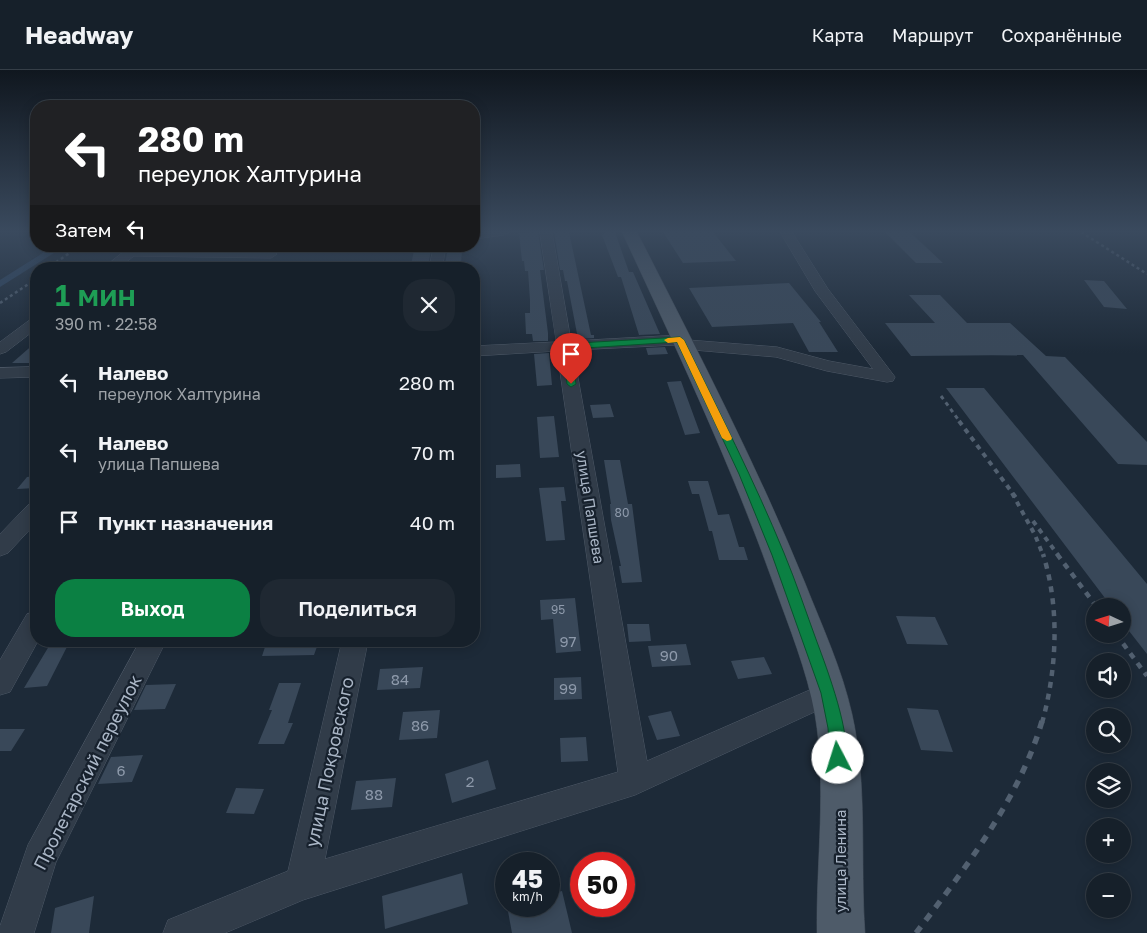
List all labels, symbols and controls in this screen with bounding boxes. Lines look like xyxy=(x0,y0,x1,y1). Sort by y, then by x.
text: Headway xyxy=(25,20,133,49)
text: Карта xyxy=(812,24,864,46)
text: Маршрут xyxy=(892,24,973,46)
text: Сохранённые xyxy=(1001,24,1122,46)
text: 280 m xyxy=(138,118,244,160)
icon: left xyxy=(55,120,120,185)
text: переулок Халтурина xyxy=(138,160,362,187)
icon: left xyxy=(122,215,150,243)
text: Затем xyxy=(55,218,112,241)
text: 1 мин xyxy=(55,277,136,313)
button: close xyxy=(403,279,455,331)
text: 390 m · 22:58 xyxy=(55,314,157,334)
pin xyxy=(550,333,592,384)
icon: arrive xyxy=(557,340,585,368)
text: Налево xyxy=(98,361,168,384)
icon: left xyxy=(55,368,83,396)
text: 280 m xyxy=(399,371,455,394)
text: переулок Халтурина xyxy=(98,384,261,404)
text: Налево xyxy=(98,431,168,454)
icon: left xyxy=(55,438,83,466)
text: 70 m xyxy=(412,441,455,464)
street label: улица Папшева xyxy=(573,449,609,565)
text: улица Папшева xyxy=(98,454,220,474)
house number: 80 xyxy=(615,505,629,520)
icon: arrive xyxy=(55,508,83,536)
text: Пункт назначения xyxy=(98,511,273,534)
text: 40 m xyxy=(410,511,455,534)
button: Выход xyxy=(55,579,250,637)
button: Поделиться xyxy=(260,579,455,637)
north arrow xyxy=(1086,598,1131,642)
map controls xyxy=(1086,598,1131,918)
house number: 95 xyxy=(551,602,565,617)
house number: 97 xyxy=(559,632,577,650)
house number: 90 xyxy=(660,646,678,664)
button: sound xyxy=(1086,653,1131,698)
house number: 84 xyxy=(391,670,409,688)
street label: Пролетарский переулок xyxy=(28,671,146,873)
street label: улица Покровского xyxy=(300,675,358,849)
house number: 99 xyxy=(559,679,577,697)
button: search xyxy=(1086,708,1131,753)
house number: 86 xyxy=(411,716,429,734)
position arrow xyxy=(811,731,863,783)
house number: 6 xyxy=(116,761,126,779)
button: layers xyxy=(1086,763,1131,808)
house number: 2 xyxy=(466,772,474,790)
house number: 88 xyxy=(365,785,383,803)
street label: улица Ленина xyxy=(831,809,849,913)
button: + xyxy=(1086,818,1131,863)
speed limit sign: 50 xyxy=(570,852,635,917)
text: 45 xyxy=(512,863,543,894)
button: − xyxy=(1086,873,1131,918)
text: km/h xyxy=(512,889,543,904)

